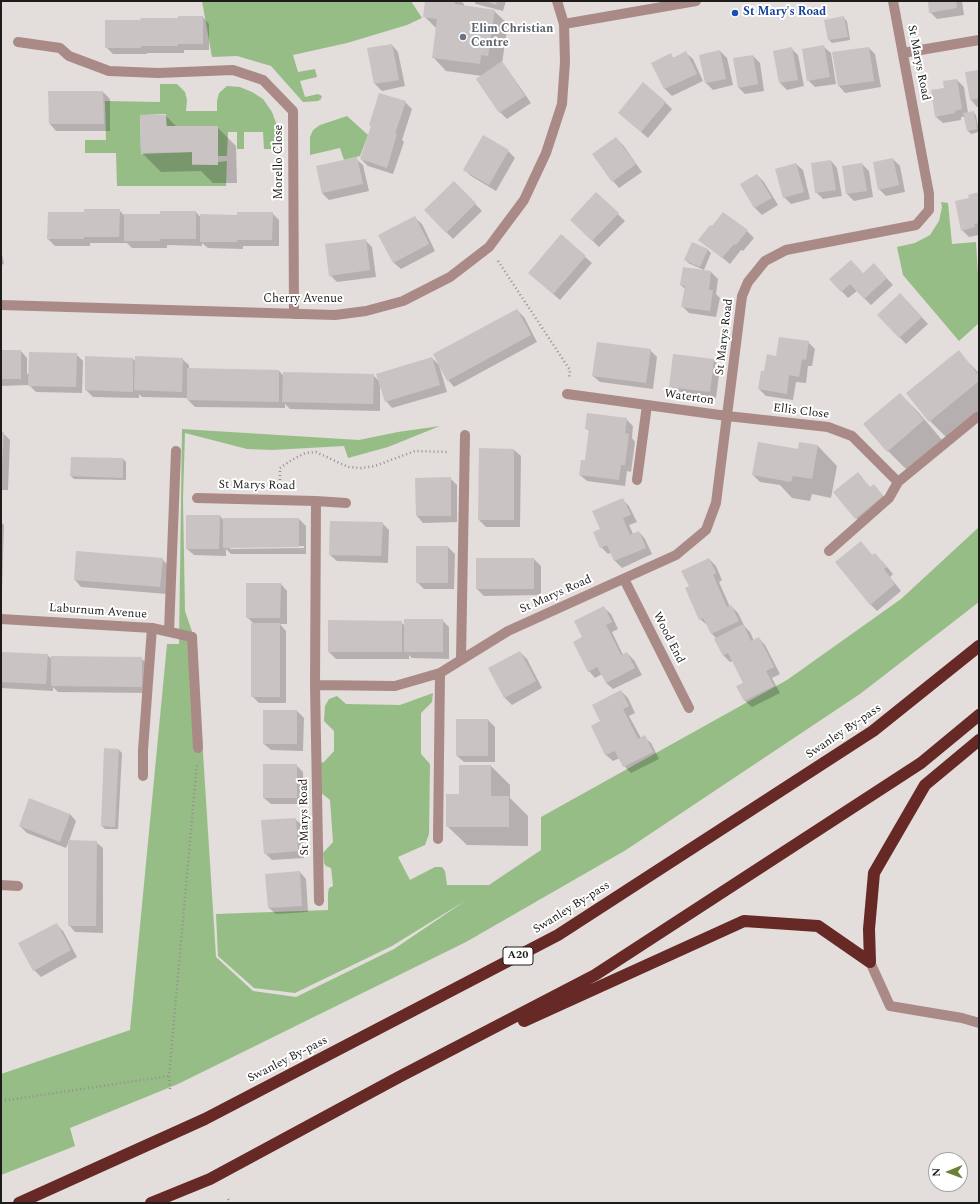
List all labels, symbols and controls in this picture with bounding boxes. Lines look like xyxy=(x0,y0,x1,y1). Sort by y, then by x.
place label: St Mary's Road xyxy=(743,6,826,20)
marker: St Mary's Road xyxy=(730,8,740,18)
place label: Elim Christian Centre xyxy=(471,23,553,51)
street label: St Marys Road xyxy=(904,24,932,102)
marker: Elim Christian Centre xyxy=(458,32,468,42)
street label: Morello Close xyxy=(273,125,287,199)
street label: Cherry Avenue xyxy=(263,293,343,307)
street label: St Marys Road xyxy=(713,298,737,376)
street label: Waterton xyxy=(663,387,715,409)
street label: Ellis Close xyxy=(772,401,830,423)
street label: St Marys Road xyxy=(218,478,296,494)
street label: St Marys Road xyxy=(518,573,594,617)
street label: Laburnum Avenue xyxy=(48,601,148,623)
street label: Wood End xyxy=(649,610,687,666)
street label: Swanley By-pass xyxy=(804,702,884,762)
street label: St Marys Road xyxy=(297,778,313,856)
street label: Swanley By-pass xyxy=(531,879,613,937)
road number: A20 xyxy=(503,947,533,965)
street label: Swanley By-pass xyxy=(246,1034,330,1086)
north arrow xyxy=(928,1152,968,1192)
text: N xyxy=(928,1168,945,1177)

